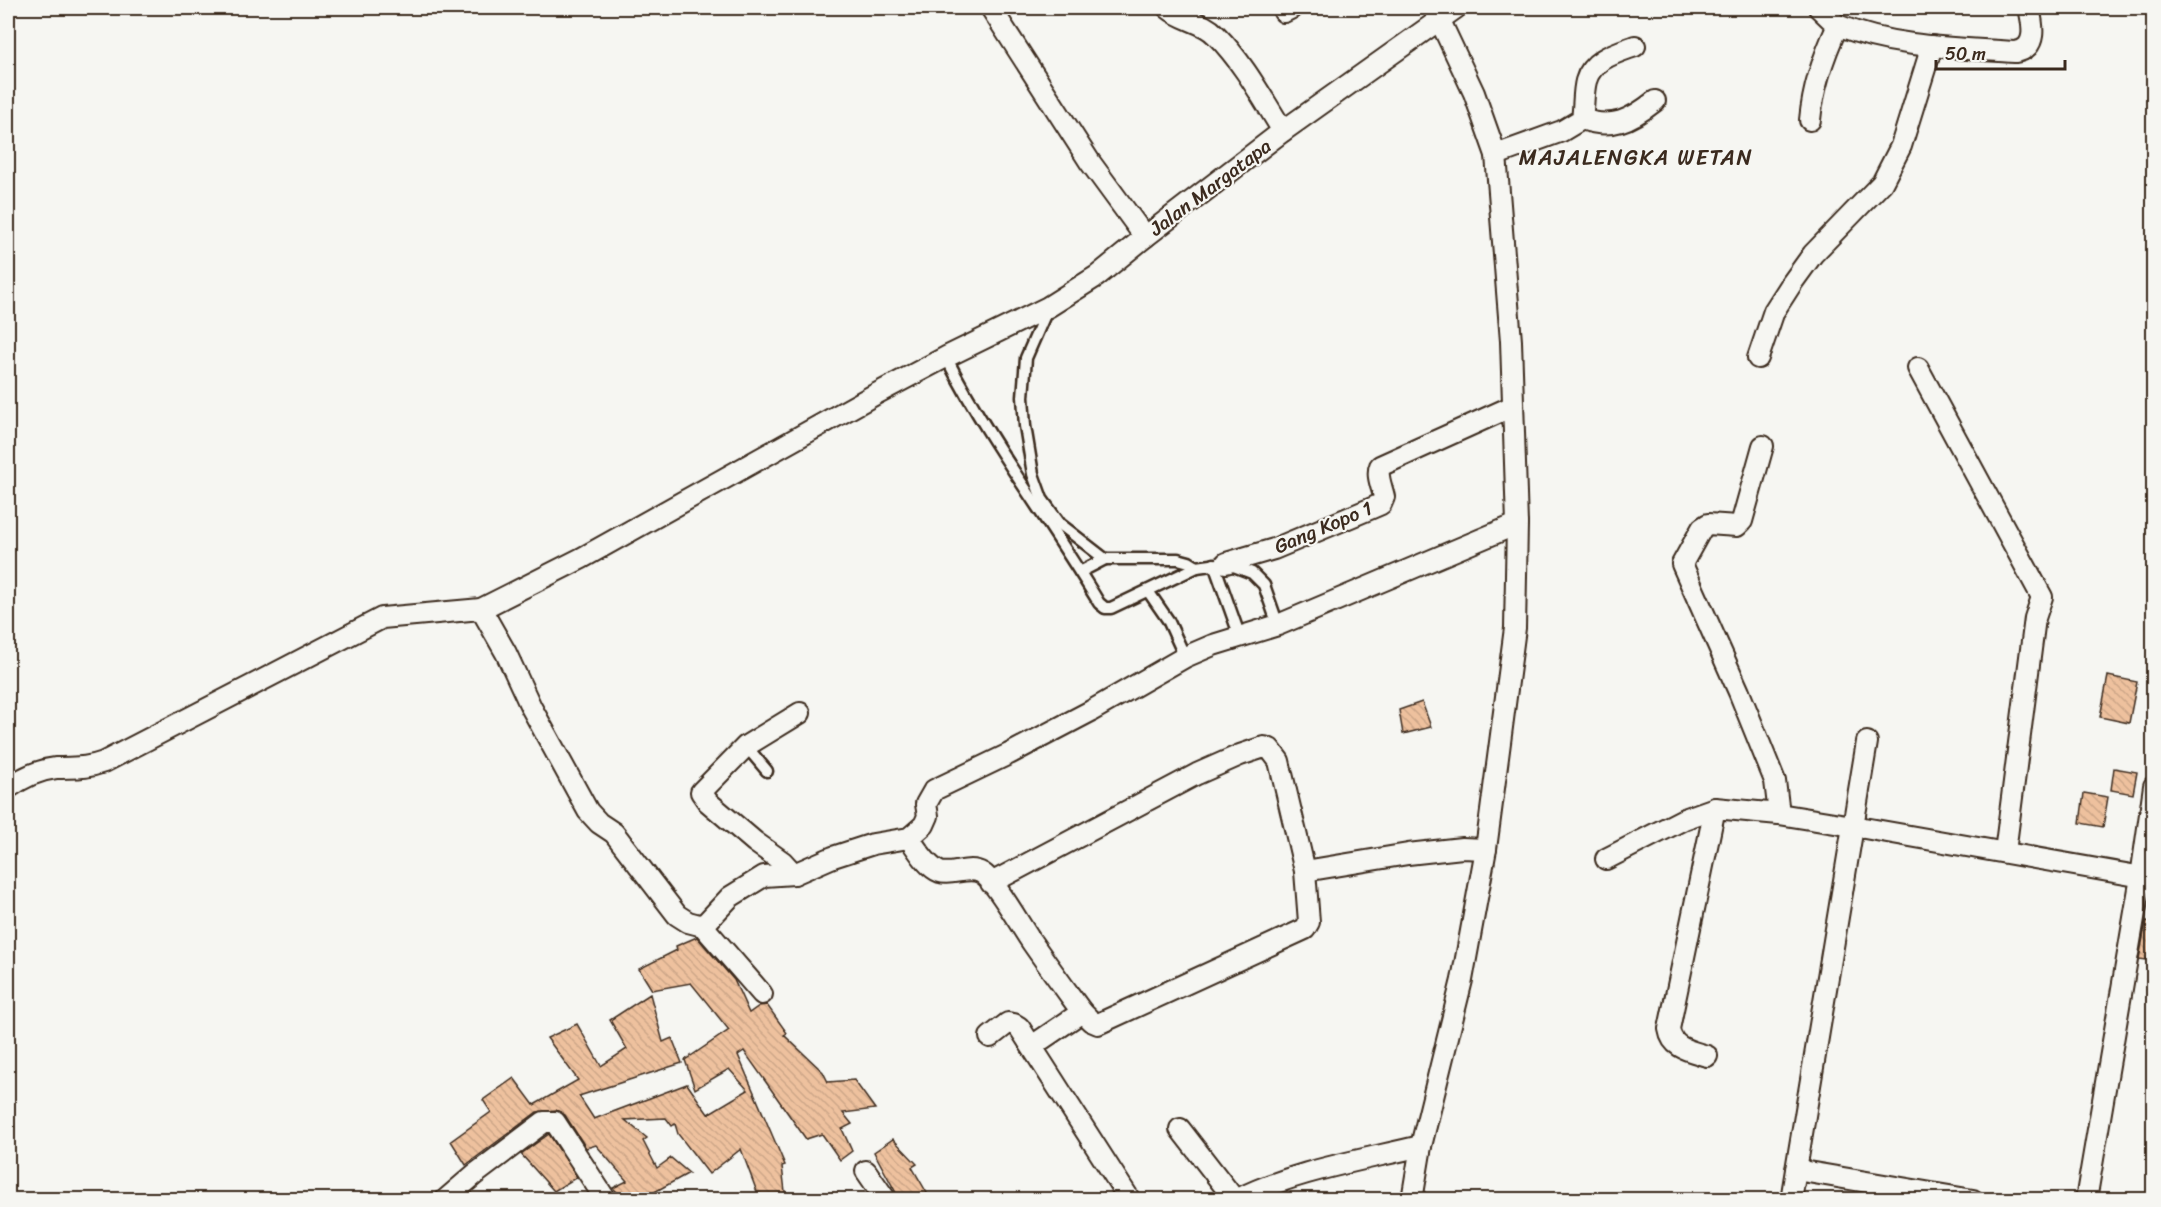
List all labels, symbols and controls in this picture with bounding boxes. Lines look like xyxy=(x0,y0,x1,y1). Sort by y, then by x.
scale bar xyxy=(1936,33,2065,71)
text: 50 m xyxy=(1945,38,1986,70)
street label: Jalan Margatapa xyxy=(1141,129,1279,246)
district label: MAJALENGKA WETAN xyxy=(1519,138,1753,177)
street label: Gang Kopo 1 xyxy=(1269,491,1378,564)

